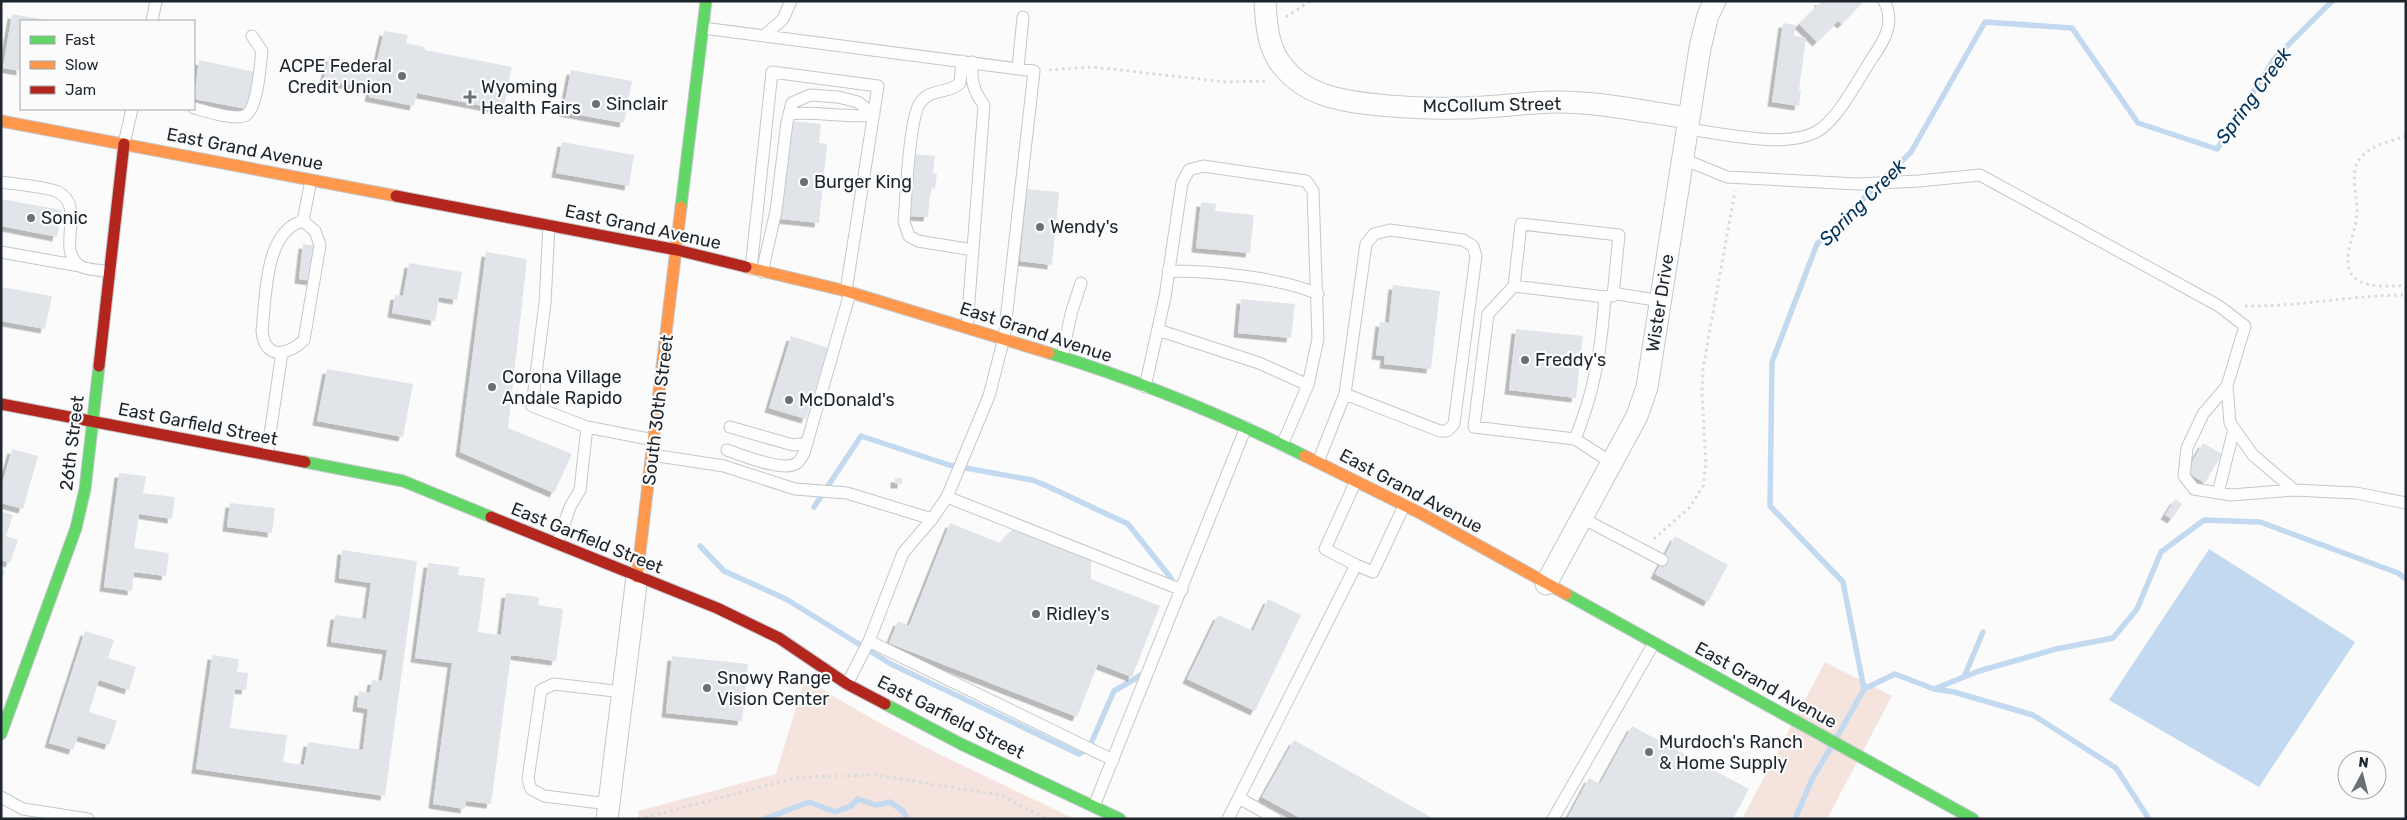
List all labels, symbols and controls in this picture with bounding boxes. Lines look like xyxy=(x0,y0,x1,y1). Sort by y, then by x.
legend xyxy=(20,20,195,110)
text: Fast xyxy=(65,31,95,49)
water label: Spring Creek xyxy=(2211,43,2296,148)
place label: ACPE Federal Credit Union xyxy=(279,55,392,98)
text: Slow xyxy=(65,56,98,74)
marker: ACPE Federal Credit Union xyxy=(396,70,408,82)
place label: Wyoming Health Fairs xyxy=(481,76,581,119)
text: Jam xyxy=(65,81,96,99)
marker: Wyoming Health Fairs xyxy=(463,90,477,104)
place label: Sinclair xyxy=(606,93,668,115)
street label: McCollum Street xyxy=(1423,93,1561,117)
marker: Sinclair xyxy=(590,98,602,110)
street label: East Grand Avenue xyxy=(165,123,325,175)
water label: Spring Creek xyxy=(1814,154,1911,251)
place label: Burger King xyxy=(814,171,912,193)
marker: Burger King xyxy=(798,176,810,188)
street label: East Grand Avenue xyxy=(563,200,723,254)
place label: Sonic xyxy=(41,207,88,229)
marker: Sonic xyxy=(25,212,37,224)
place label: Wendy's xyxy=(1050,216,1118,238)
marker: Wendy's xyxy=(1034,221,1046,233)
street label: Wister Drive xyxy=(1641,252,1679,354)
street label: East Grand Avenue xyxy=(957,297,1115,367)
street label: South 30th Street xyxy=(638,333,678,487)
place label: Freddy's xyxy=(1535,349,1606,371)
marker: Freddy's xyxy=(1519,354,1531,366)
place label: Corona Village Andale Rapido xyxy=(502,366,622,409)
marker: Corona Village Andale Rapido xyxy=(486,381,498,393)
place label: McDonald's xyxy=(799,389,895,411)
street label: 26th Street xyxy=(55,394,89,492)
marker: McDonald's xyxy=(783,394,795,406)
street label: East Garfield Street xyxy=(116,398,280,450)
street label: East Grand Avenue xyxy=(1336,444,1486,538)
street label: East Garfield Street xyxy=(508,497,666,579)
place label: Ridley's xyxy=(1046,603,1110,625)
marker: Ridley's xyxy=(1030,608,1042,620)
street label: East Grand Avenue xyxy=(1691,637,1841,733)
place label: Snowy Range Vision Center xyxy=(717,667,831,710)
street label: East Garfield Street xyxy=(874,670,1028,764)
marker: Snowy Range Vision Center xyxy=(701,682,713,694)
place label: Murdoch's Ranch & Home Supply xyxy=(1659,731,1803,774)
marker: Murdoch's Ranch & Home Supply xyxy=(1643,746,1655,758)
north arrow xyxy=(2337,750,2387,800)
text: N xyxy=(2357,754,2370,772)

